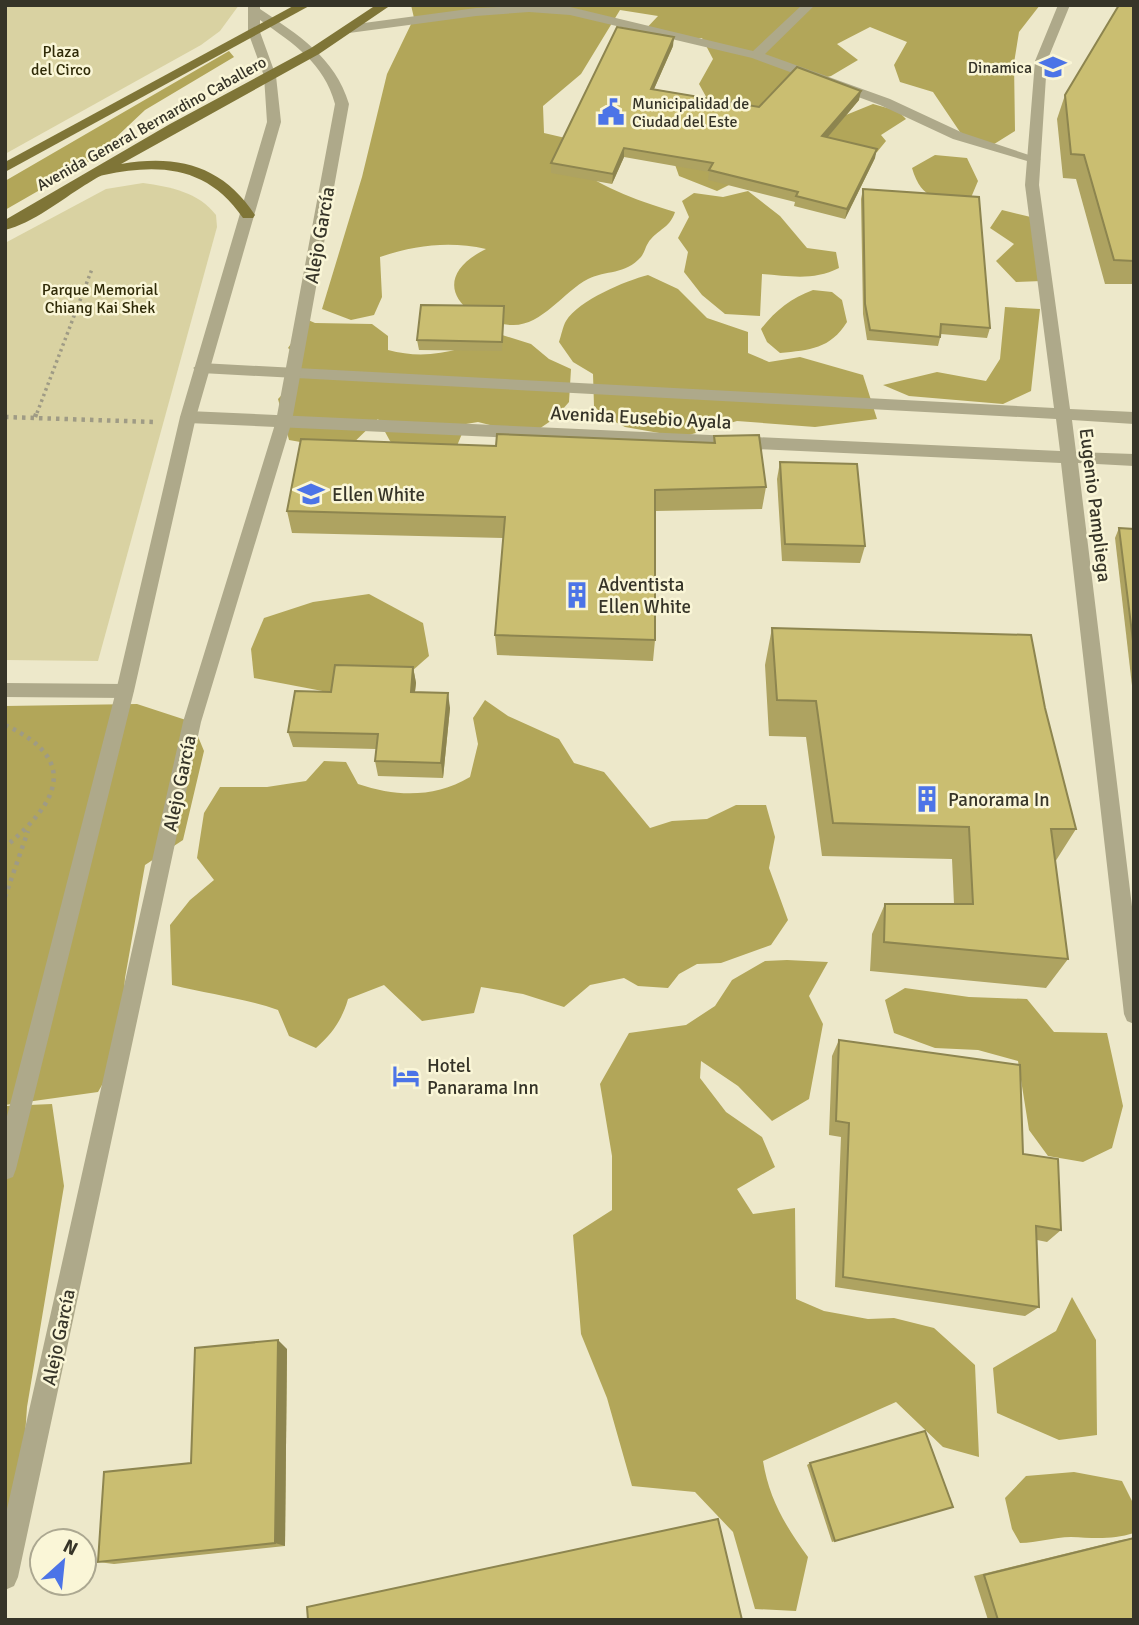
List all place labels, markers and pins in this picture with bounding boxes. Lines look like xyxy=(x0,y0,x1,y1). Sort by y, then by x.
school or university icon: Dinamica xyxy=(1038,52,1068,82)
place label: Dinamica xyxy=(968,58,1032,78)
place label: Municipalidad de Ciudad del Este xyxy=(632,94,749,132)
public building icon: Municipalidad de Ciudad del Este xyxy=(596,97,626,127)
school or university icon: Ellen White xyxy=(296,479,326,509)
place label: Ellen White xyxy=(332,483,425,507)
place label: Adventista Ellen White xyxy=(598,573,691,619)
building icon: Adventista Ellen White xyxy=(562,580,592,610)
building icon: Panorama In xyxy=(912,784,942,814)
place label: Panorama In xyxy=(948,788,1050,812)
place label: Hotel Panarama Inn xyxy=(427,1054,539,1100)
hotel icon: Hotel Panarama Inn xyxy=(391,1061,421,1091)

